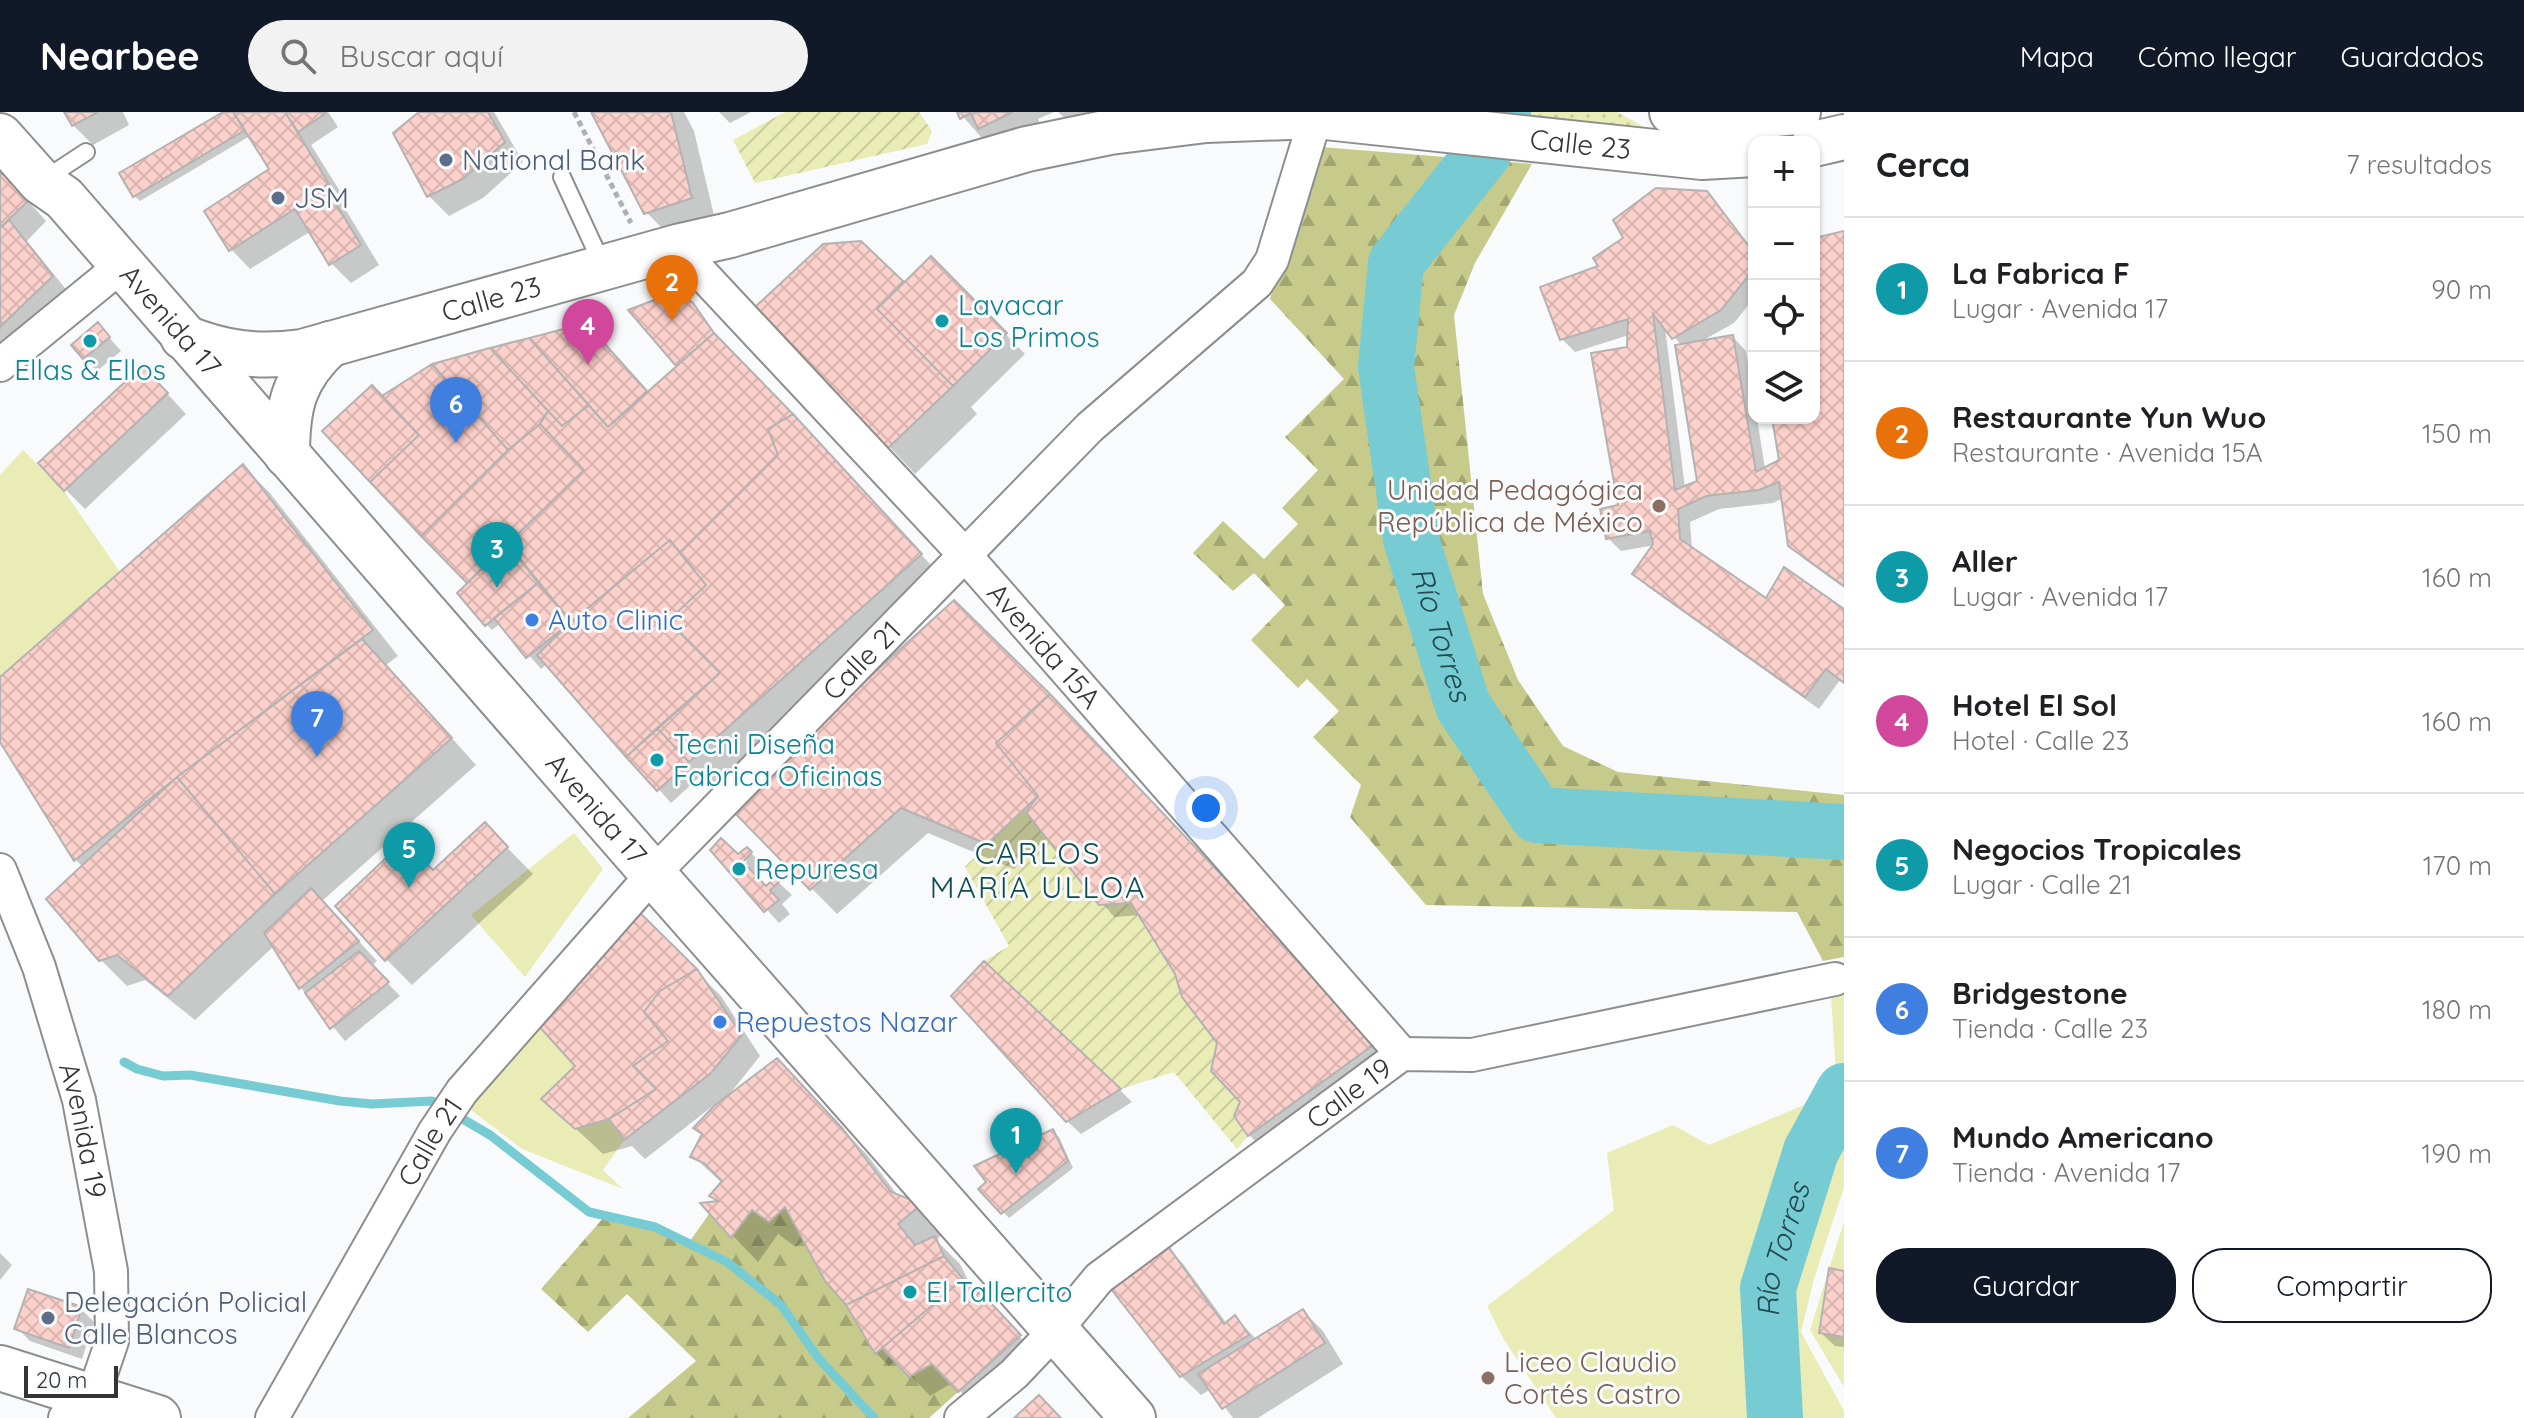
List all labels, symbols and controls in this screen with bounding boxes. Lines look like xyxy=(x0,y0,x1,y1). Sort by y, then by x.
search box xyxy=(248,20,808,92)
text: Nearbee xyxy=(40,32,200,80)
icon: search xyxy=(276,34,320,78)
text: Buscar aquí xyxy=(340,37,504,75)
text: Mapa xyxy=(2020,39,2094,74)
text: Cómo llegar xyxy=(2138,39,2297,74)
text: Guardados xyxy=(2341,39,2484,74)
street label: Calle 23 xyxy=(1528,121,1633,166)
map controls xyxy=(1748,136,1820,424)
button: + xyxy=(1748,136,1820,208)
place label: National Bank xyxy=(462,142,645,177)
text: Cerca xyxy=(1876,143,1970,186)
text: 7 resultados xyxy=(2346,148,2492,181)
marker: National Bank xyxy=(437,151,455,169)
place label: JSM xyxy=(294,180,349,215)
marker: JSM xyxy=(269,189,287,207)
button: − xyxy=(1748,208,1820,280)
text: La Fabrica F xyxy=(1952,254,2130,292)
pin: 2 xyxy=(646,255,698,321)
street label: Avenida 17 xyxy=(113,257,229,383)
street label: Calle 23 xyxy=(437,268,545,329)
text: 1 xyxy=(1897,273,1907,306)
text: 90 m xyxy=(2431,273,2492,306)
button: locate xyxy=(1748,280,1820,352)
place label: Lavacar Los Primos xyxy=(958,287,1100,354)
text: Lugar · Avenida 17 xyxy=(1952,292,2168,325)
pin: 4 xyxy=(562,299,614,365)
marker: Lavacar Los Primos xyxy=(933,312,951,330)
marker: Ellas & Ellos xyxy=(81,332,99,350)
place label: Ellas & Ellos xyxy=(14,352,166,387)
button: layers xyxy=(1748,352,1820,424)
pin: 6 xyxy=(430,377,482,443)
text: Restaurante Yun Wuo xyxy=(1952,398,2266,436)
text: 2 xyxy=(1895,417,1909,450)
text: 150 m xyxy=(2422,417,2492,450)
text: Restaurante · Avenida 15A xyxy=(1952,436,2263,469)
place label: Unidad Pedagógica República de México xyxy=(1377,472,1643,539)
marker: Unidad Pedagógica República de México xyxy=(1650,497,1668,515)
pin: 3 xyxy=(471,522,523,588)
text: Aller xyxy=(1952,542,2018,580)
text: 3 xyxy=(1895,561,1909,594)
text: 160 m xyxy=(2422,561,2492,594)
water label: Río Torres xyxy=(1403,562,1481,708)
street label: Avenida 15A xyxy=(980,575,1109,715)
text: Lugar · Avenida 17 xyxy=(1952,580,2168,613)
place label: Auto Clinic xyxy=(548,602,683,637)
marker: Auto Clinic xyxy=(523,611,541,629)
street label: Calle 21 xyxy=(815,613,908,707)
text: Hotel El Sol xyxy=(1952,686,2117,724)
pin: 7 xyxy=(291,691,343,757)
text: 4 xyxy=(1894,705,1910,738)
text: 160 m xyxy=(2422,705,2492,738)
text: Hotel · Calle 23 xyxy=(1952,724,2129,757)
place label: Tecni Diseña Fabrica Oficinas xyxy=(673,726,882,793)
street label: Avenida 17 xyxy=(539,746,655,872)
marker: Tecni Diseña Fabrica Oficinas xyxy=(648,751,666,769)
your location xyxy=(1186,788,1226,828)
pin: 5 xyxy=(383,822,435,888)
text: Negocios Tropicales xyxy=(1952,830,2242,868)
district label: CARLOS MARÍA ULLOA xyxy=(930,834,1146,906)
text: 5 xyxy=(1895,849,1909,882)
text: 170 m xyxy=(2423,849,2492,882)
place label: Repuresa xyxy=(755,851,879,886)
marker: Repuresa xyxy=(730,860,748,878)
text: Lugar · Calle 21 xyxy=(1952,868,2132,901)
text: Bridgestone xyxy=(1952,974,2128,1012)
text: 6 xyxy=(1895,993,1909,1026)
text: 180 m xyxy=(2422,993,2492,1026)
place label: Repuestos Nazar xyxy=(736,1004,958,1039)
text: Tienda · Calle 23 xyxy=(1952,1012,2148,1045)
marker: Repuestos Nazar xyxy=(711,1013,729,1031)
street label: Calle 19 xyxy=(1299,1050,1398,1136)
street label: Avenida 19 xyxy=(52,1058,115,1201)
street label: Calle 21 xyxy=(389,1091,470,1192)
pin: 1 xyxy=(990,1108,1042,1174)
text: Mundo Americano xyxy=(1952,1118,2214,1156)
text: 7 xyxy=(1895,1137,1909,1170)
text: 190 m xyxy=(2422,1137,2492,1170)
text: Tienda · Avenida 17 xyxy=(1952,1156,2180,1189)
water label: Río Torres xyxy=(1748,1176,1818,1319)
button: Guardar xyxy=(1876,1248,2176,1323)
button: Compartir xyxy=(2192,1248,2492,1323)
place label: El Tallercito xyxy=(926,1274,1072,1309)
marker: El Tallercito xyxy=(901,1283,919,1301)
place label: Delegación Policial Calle Blancos xyxy=(64,1284,307,1351)
marker: Delegación Policial Calle Blancos xyxy=(39,1309,57,1327)
place label: Liceo Claudio Cortés Castro xyxy=(1504,1344,1681,1411)
scale bar xyxy=(24,1362,118,1398)
text: 20 m xyxy=(36,1366,87,1394)
marker: Liceo Claudio Cortés Castro xyxy=(1479,1369,1497,1387)

